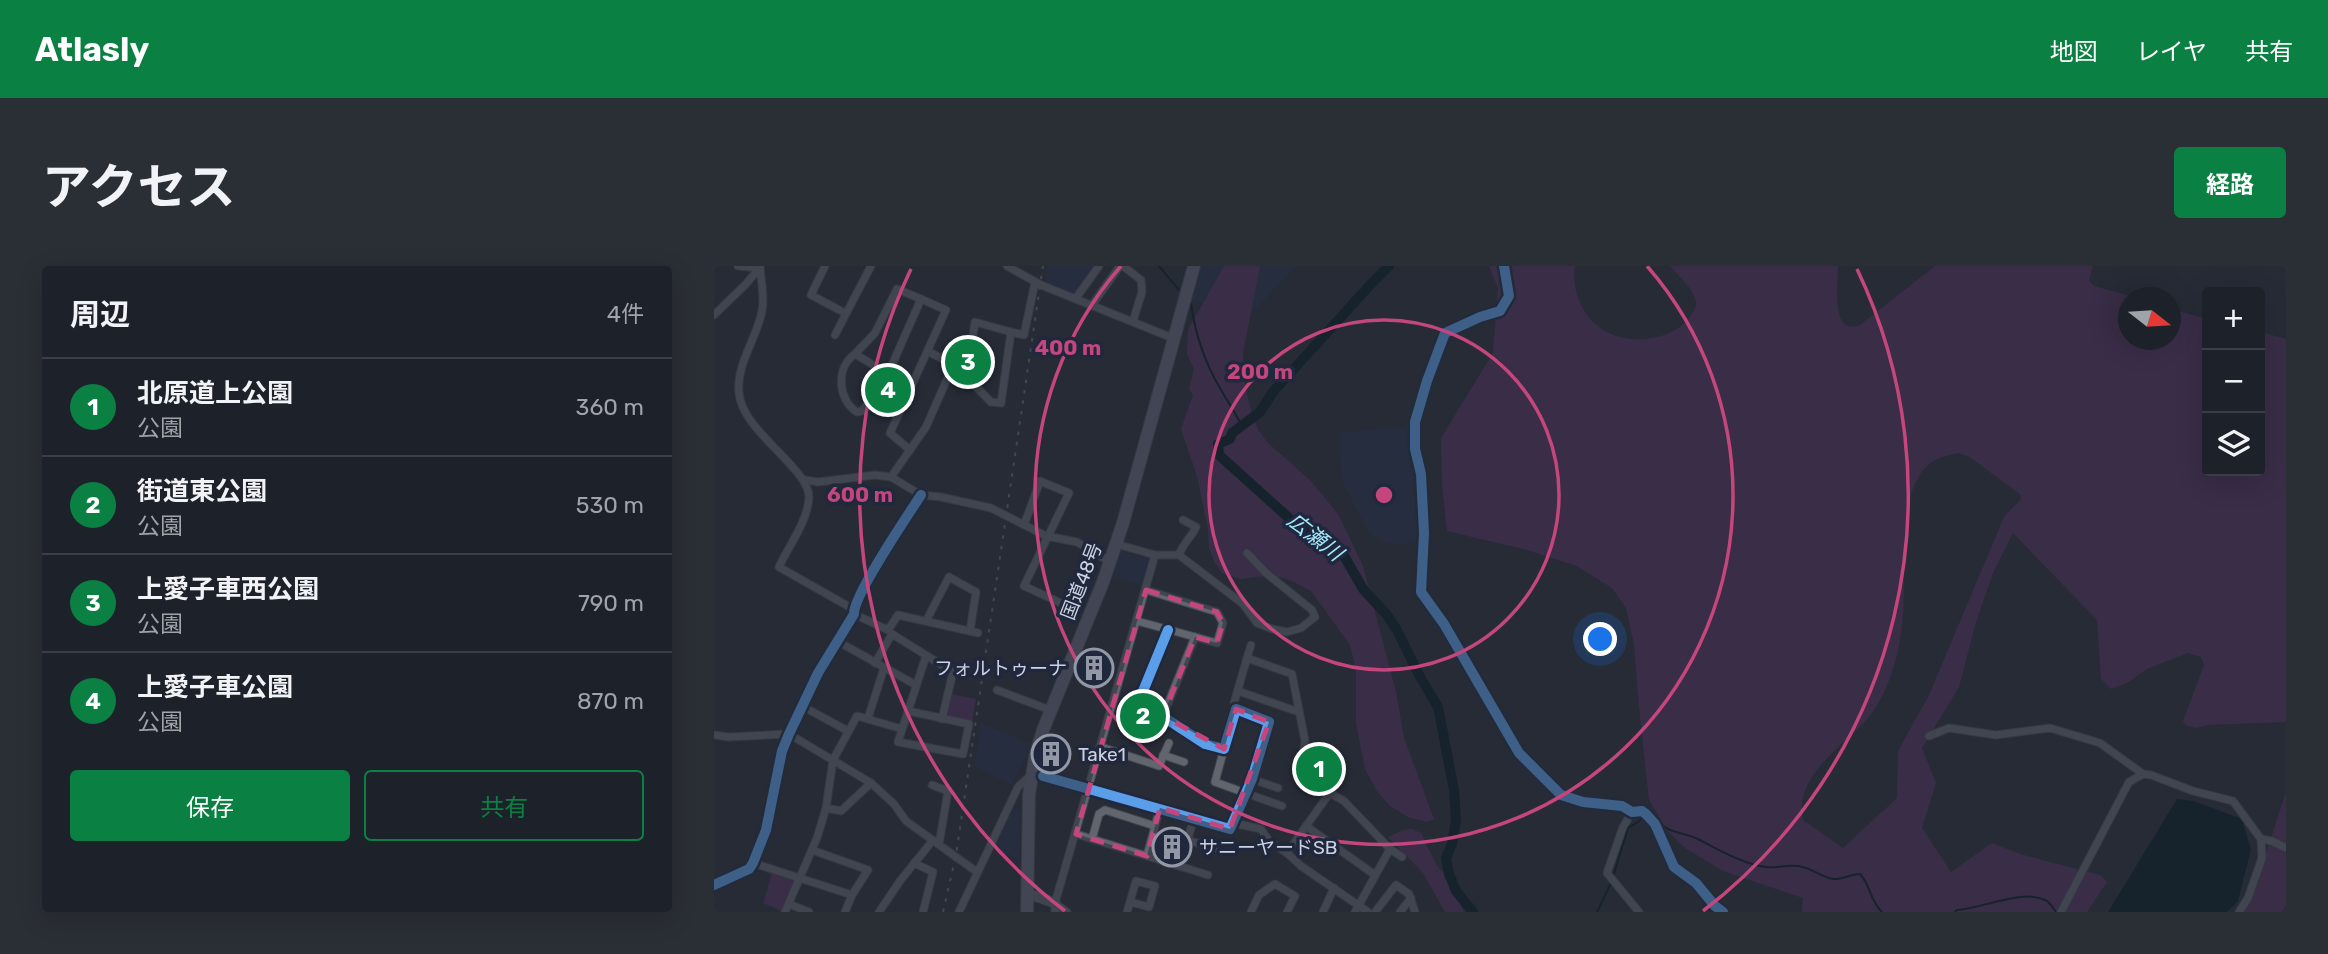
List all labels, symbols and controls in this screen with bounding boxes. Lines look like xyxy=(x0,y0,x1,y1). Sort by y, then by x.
text: Atlasly xyxy=(35,30,149,69)
text: 地図 xyxy=(2050,38,2098,66)
text: レイヤ xyxy=(2136,38,2207,66)
text: 共有 xyxy=(2245,38,2293,66)
button: 経路 xyxy=(2174,147,2286,218)
text: アクセス xyxy=(42,158,236,216)
north arrow xyxy=(2118,287,2181,350)
map controls xyxy=(2202,287,2265,476)
button: + xyxy=(2202,287,2265,350)
text: 周辺 xyxy=(70,297,130,333)
text: 4件 xyxy=(607,300,644,328)
text: 400 m xyxy=(1035,335,1101,360)
pin: 3 xyxy=(945,336,991,388)
button: − xyxy=(2202,350,2265,413)
text: 200 m xyxy=(1227,359,1293,384)
pin: 4 xyxy=(865,364,911,416)
text: 北原道上公園 xyxy=(137,378,293,409)
text: 1 xyxy=(87,393,99,421)
text: 360 m xyxy=(576,393,644,421)
button: layers xyxy=(2202,413,2265,476)
text: 公園 xyxy=(137,414,183,442)
text: 街道東公園 xyxy=(137,476,267,507)
text: 600 m xyxy=(827,482,893,507)
centre of rings xyxy=(1372,483,1396,507)
text: 2 xyxy=(86,491,100,519)
text: 530 m xyxy=(576,491,644,519)
water label: 広瀬川 xyxy=(1283,507,1349,567)
text: 公園 xyxy=(137,512,183,540)
street label: 国道48号 xyxy=(1056,539,1107,623)
text: 上愛子車西公園 xyxy=(137,574,319,605)
text: 3 xyxy=(85,589,101,617)
text: 790 m xyxy=(578,589,644,617)
text: 公園 xyxy=(137,610,183,638)
your location xyxy=(1583,622,1617,656)
building icon: フォルトゥーナ xyxy=(1073,647,1115,689)
place label: フォルトゥーナ xyxy=(934,657,1067,680)
text: 上愛子車公園 xyxy=(137,672,293,703)
text: 4 xyxy=(85,687,101,715)
text: 870 m xyxy=(577,687,644,715)
pin: 2 xyxy=(1120,690,1166,742)
text: 公園 xyxy=(137,708,183,736)
building icon: Take1 xyxy=(1030,733,1072,775)
place label: Take1 xyxy=(1078,743,1126,766)
pin: 1 xyxy=(1296,743,1342,795)
button: 保存 xyxy=(70,770,350,841)
button: 共有 xyxy=(364,770,644,841)
building icon: サニーヤードSB xyxy=(1151,826,1193,868)
place label: サニーヤードSB xyxy=(1199,836,1338,859)

